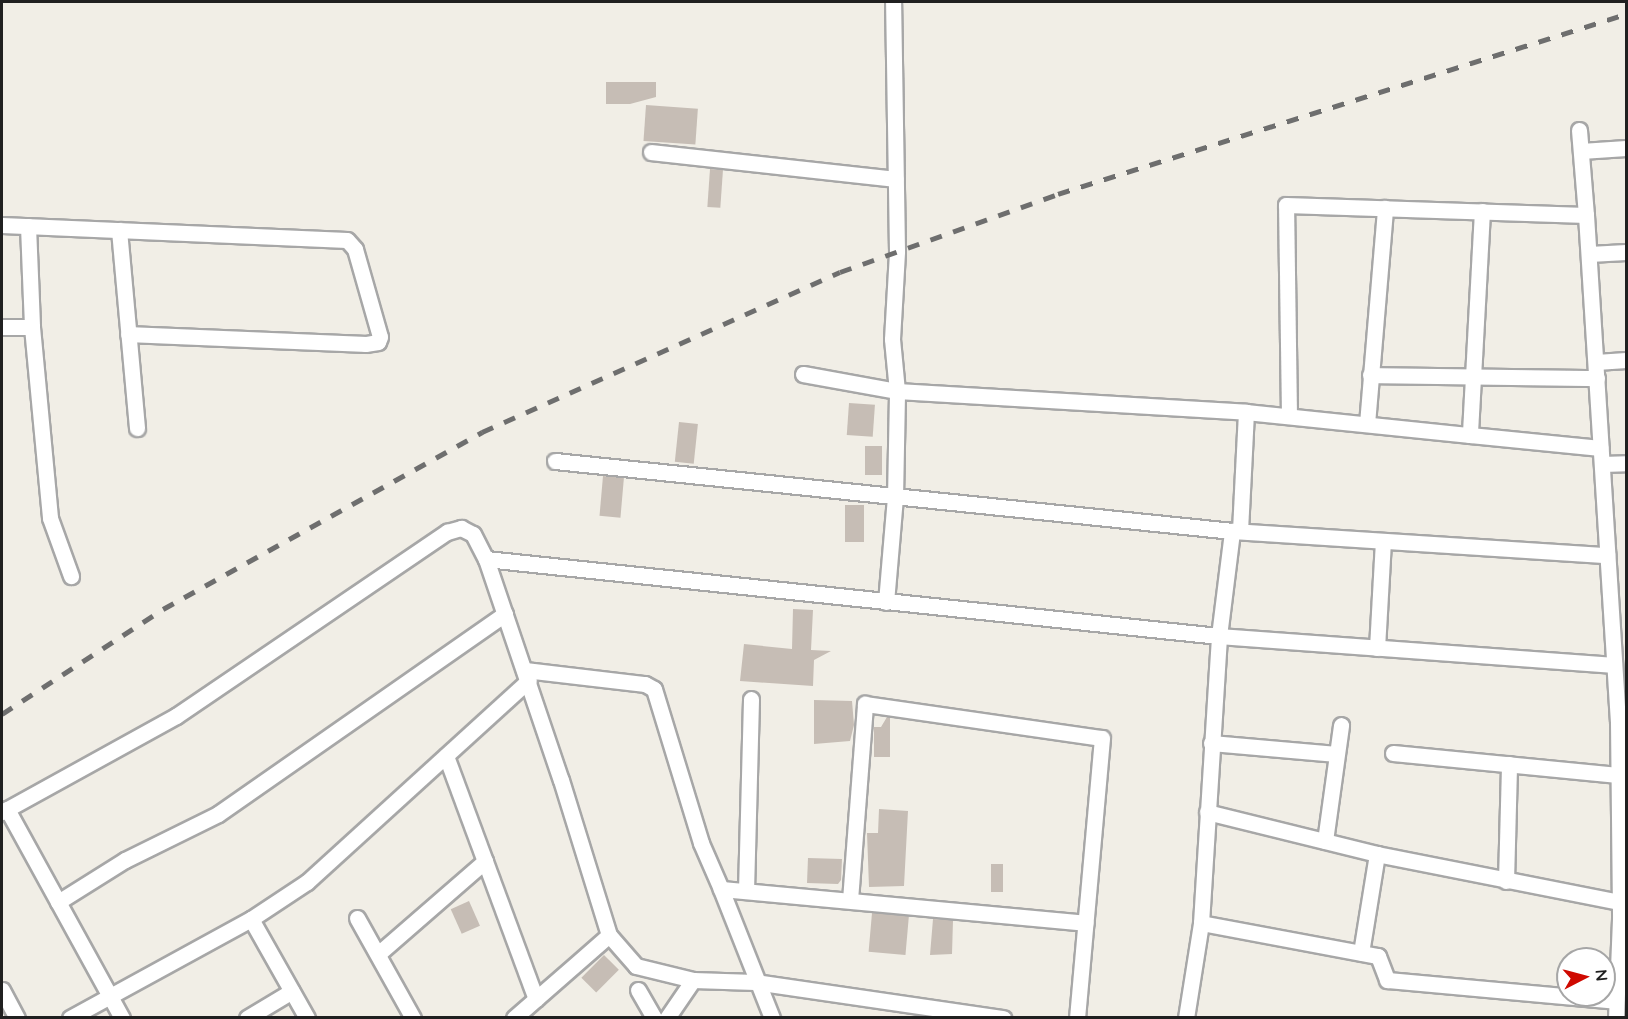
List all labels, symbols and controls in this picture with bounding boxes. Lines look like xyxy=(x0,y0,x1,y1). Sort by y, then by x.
north arrow xyxy=(1556,947,1616,1007)
text: N xyxy=(1591,968,1612,982)

